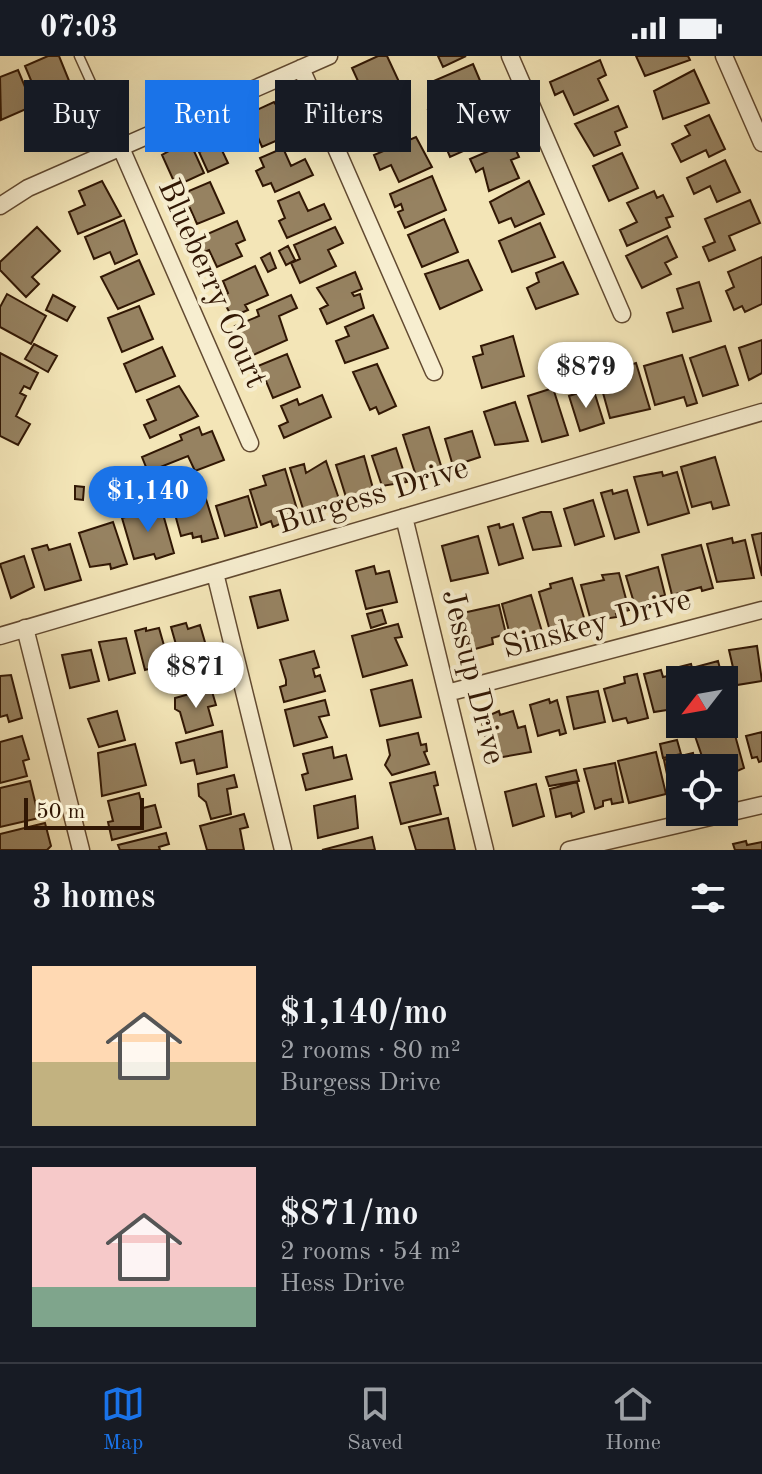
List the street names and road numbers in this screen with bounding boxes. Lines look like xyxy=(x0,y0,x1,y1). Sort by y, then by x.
street label: Blueberry Court xyxy=(151,175,271,393)
street label: Burgess Drive xyxy=(274,453,472,541)
street label: Sinskey Drive xyxy=(499,584,695,666)
street label: Jessup Drive xyxy=(435,586,509,768)

